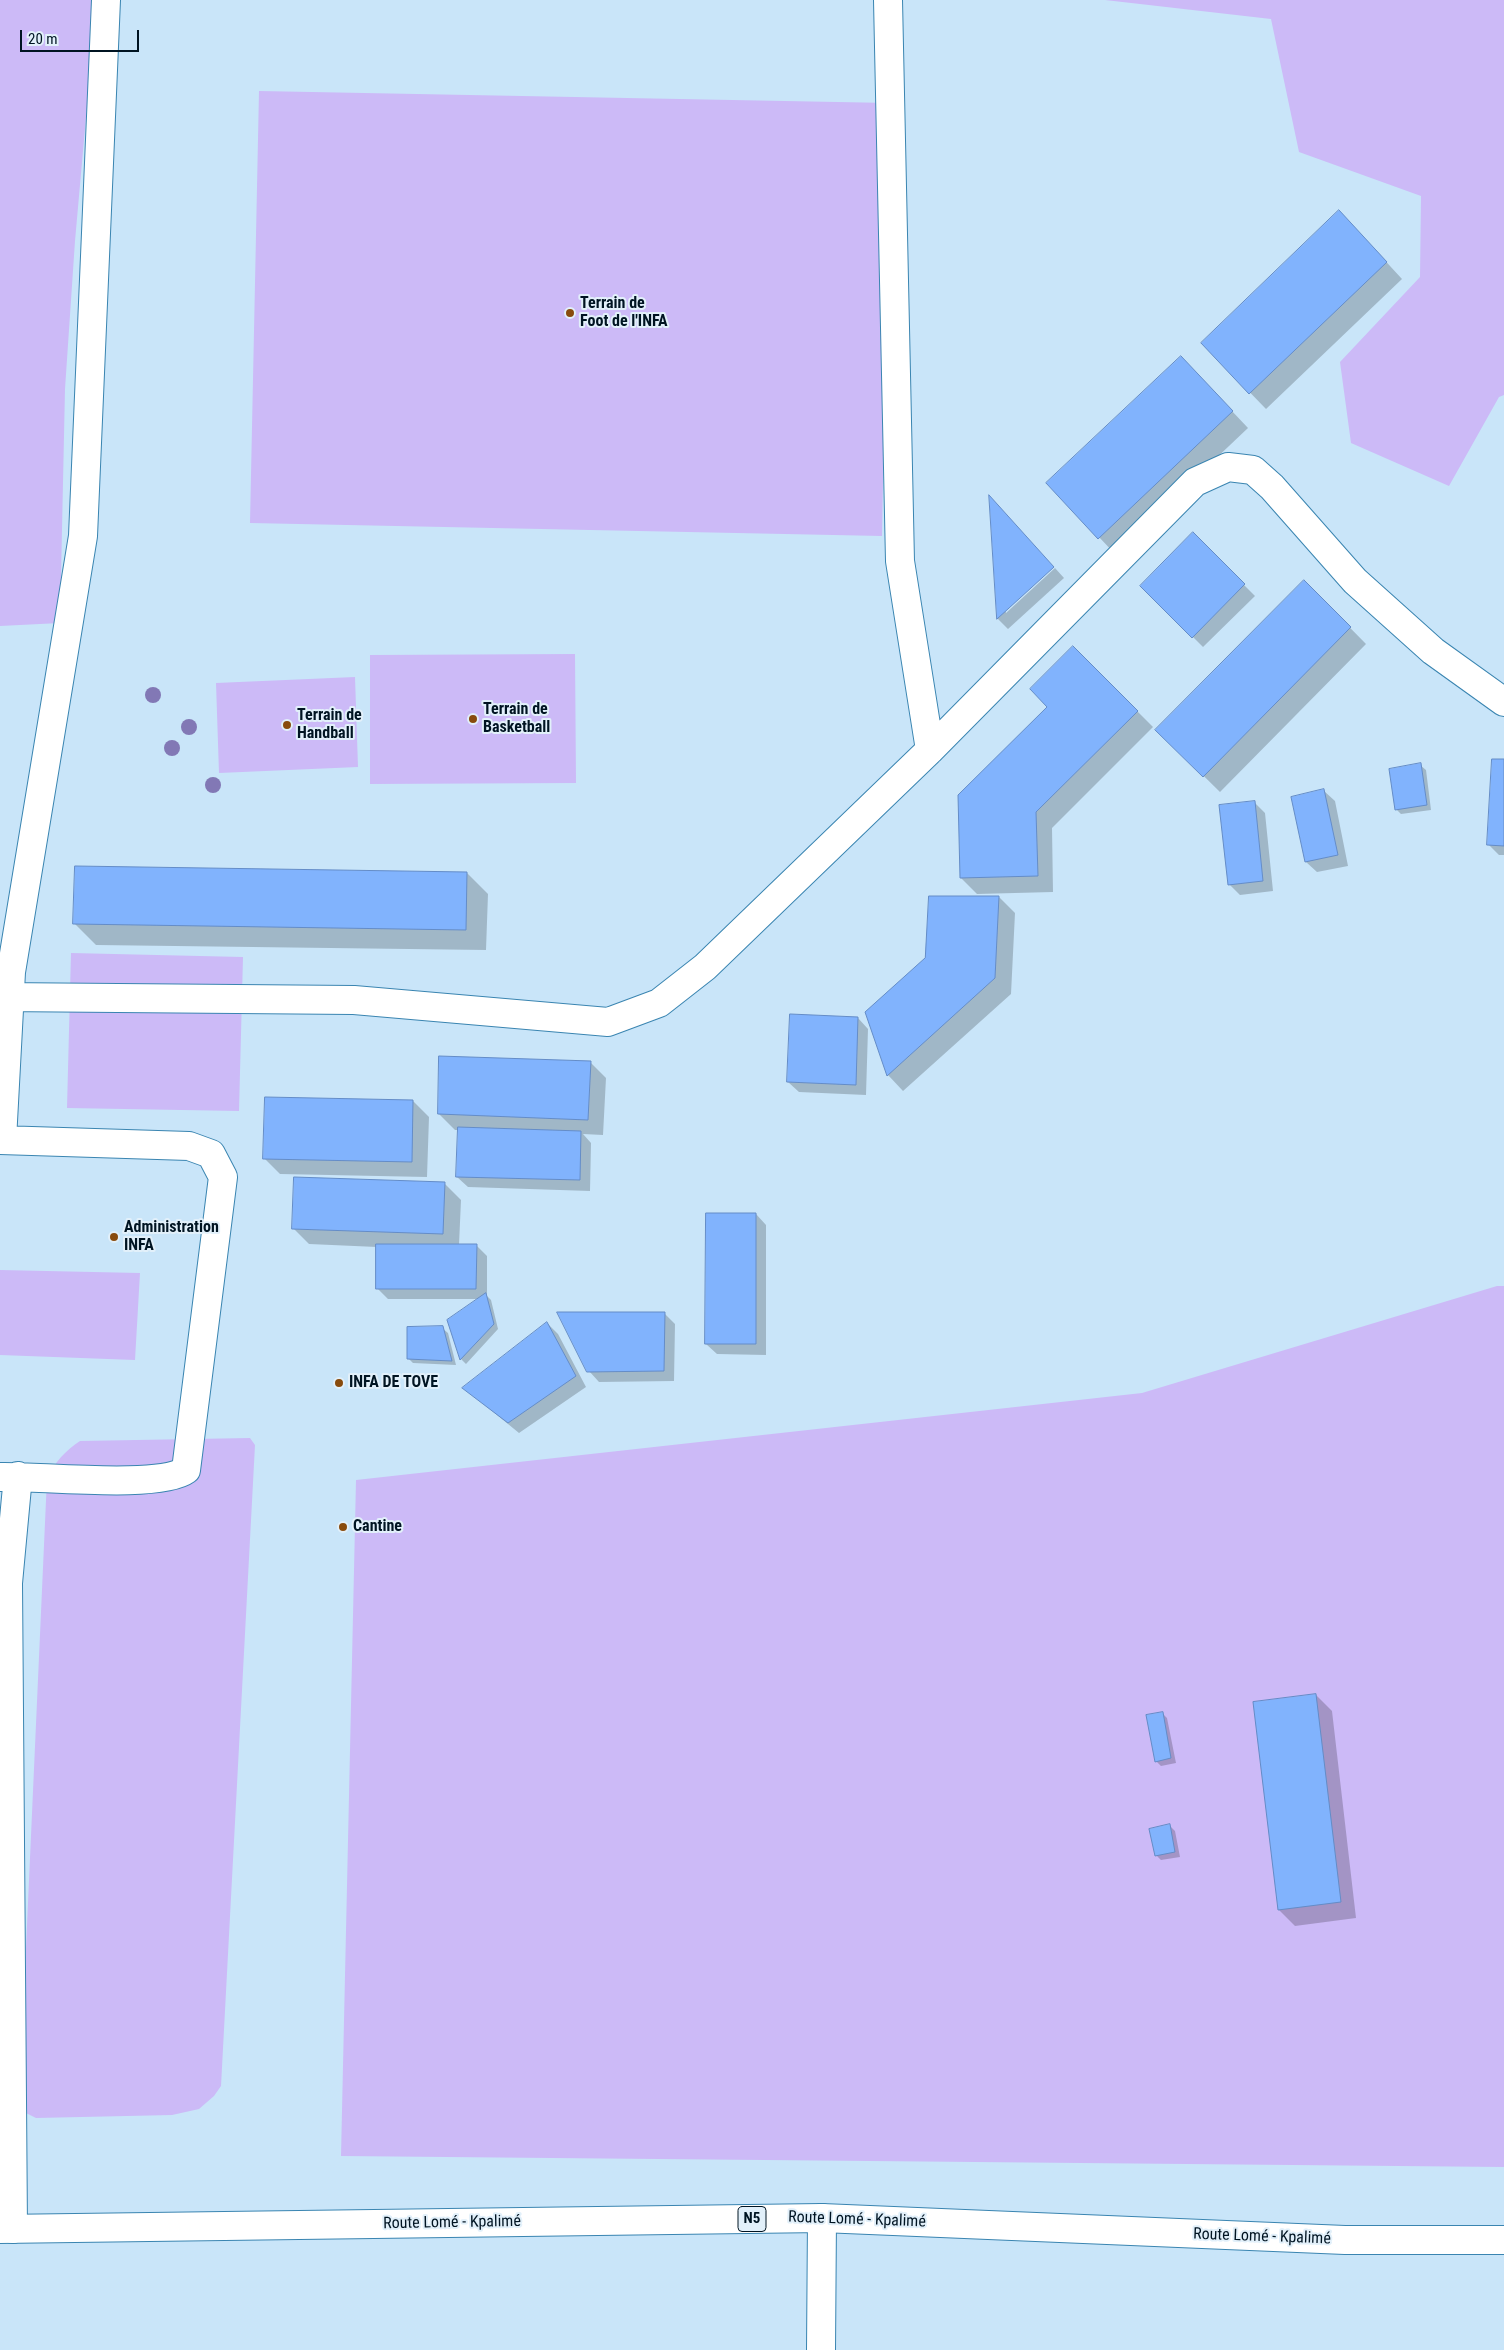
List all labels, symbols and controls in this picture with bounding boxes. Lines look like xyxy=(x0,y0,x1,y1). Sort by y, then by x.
scale bar xyxy=(22,20,141,52)
text: 20 m xyxy=(28,30,58,48)
place label: Terrain de Foot de l'INFA xyxy=(580,294,668,332)
marker: Terrain de Foot de l'INFA xyxy=(564,307,576,319)
place label: Terrain de Basketball xyxy=(483,700,550,738)
place label: Terrain de Handball xyxy=(297,706,362,744)
marker: Terrain de Basketball xyxy=(467,713,479,725)
marker: Terrain de Handball xyxy=(281,719,293,731)
place label: Administration INFA xyxy=(124,1218,219,1256)
marker: Administration INFA xyxy=(108,1231,120,1243)
place label: INFA DE TOVE xyxy=(349,1373,438,1393)
marker: INFA DE TOVE xyxy=(333,1377,345,1389)
place label: Cantine xyxy=(353,1517,402,1537)
marker: Cantine xyxy=(337,1521,349,1533)
road number: N5 xyxy=(738,2206,766,2232)
street label: Route Lomé - Kpalimé xyxy=(788,2208,926,2232)
street label: Route Lomé - Kpalimé xyxy=(383,2212,521,2234)
street label: Route Lomé - Kpalimé xyxy=(1193,2225,1331,2249)

